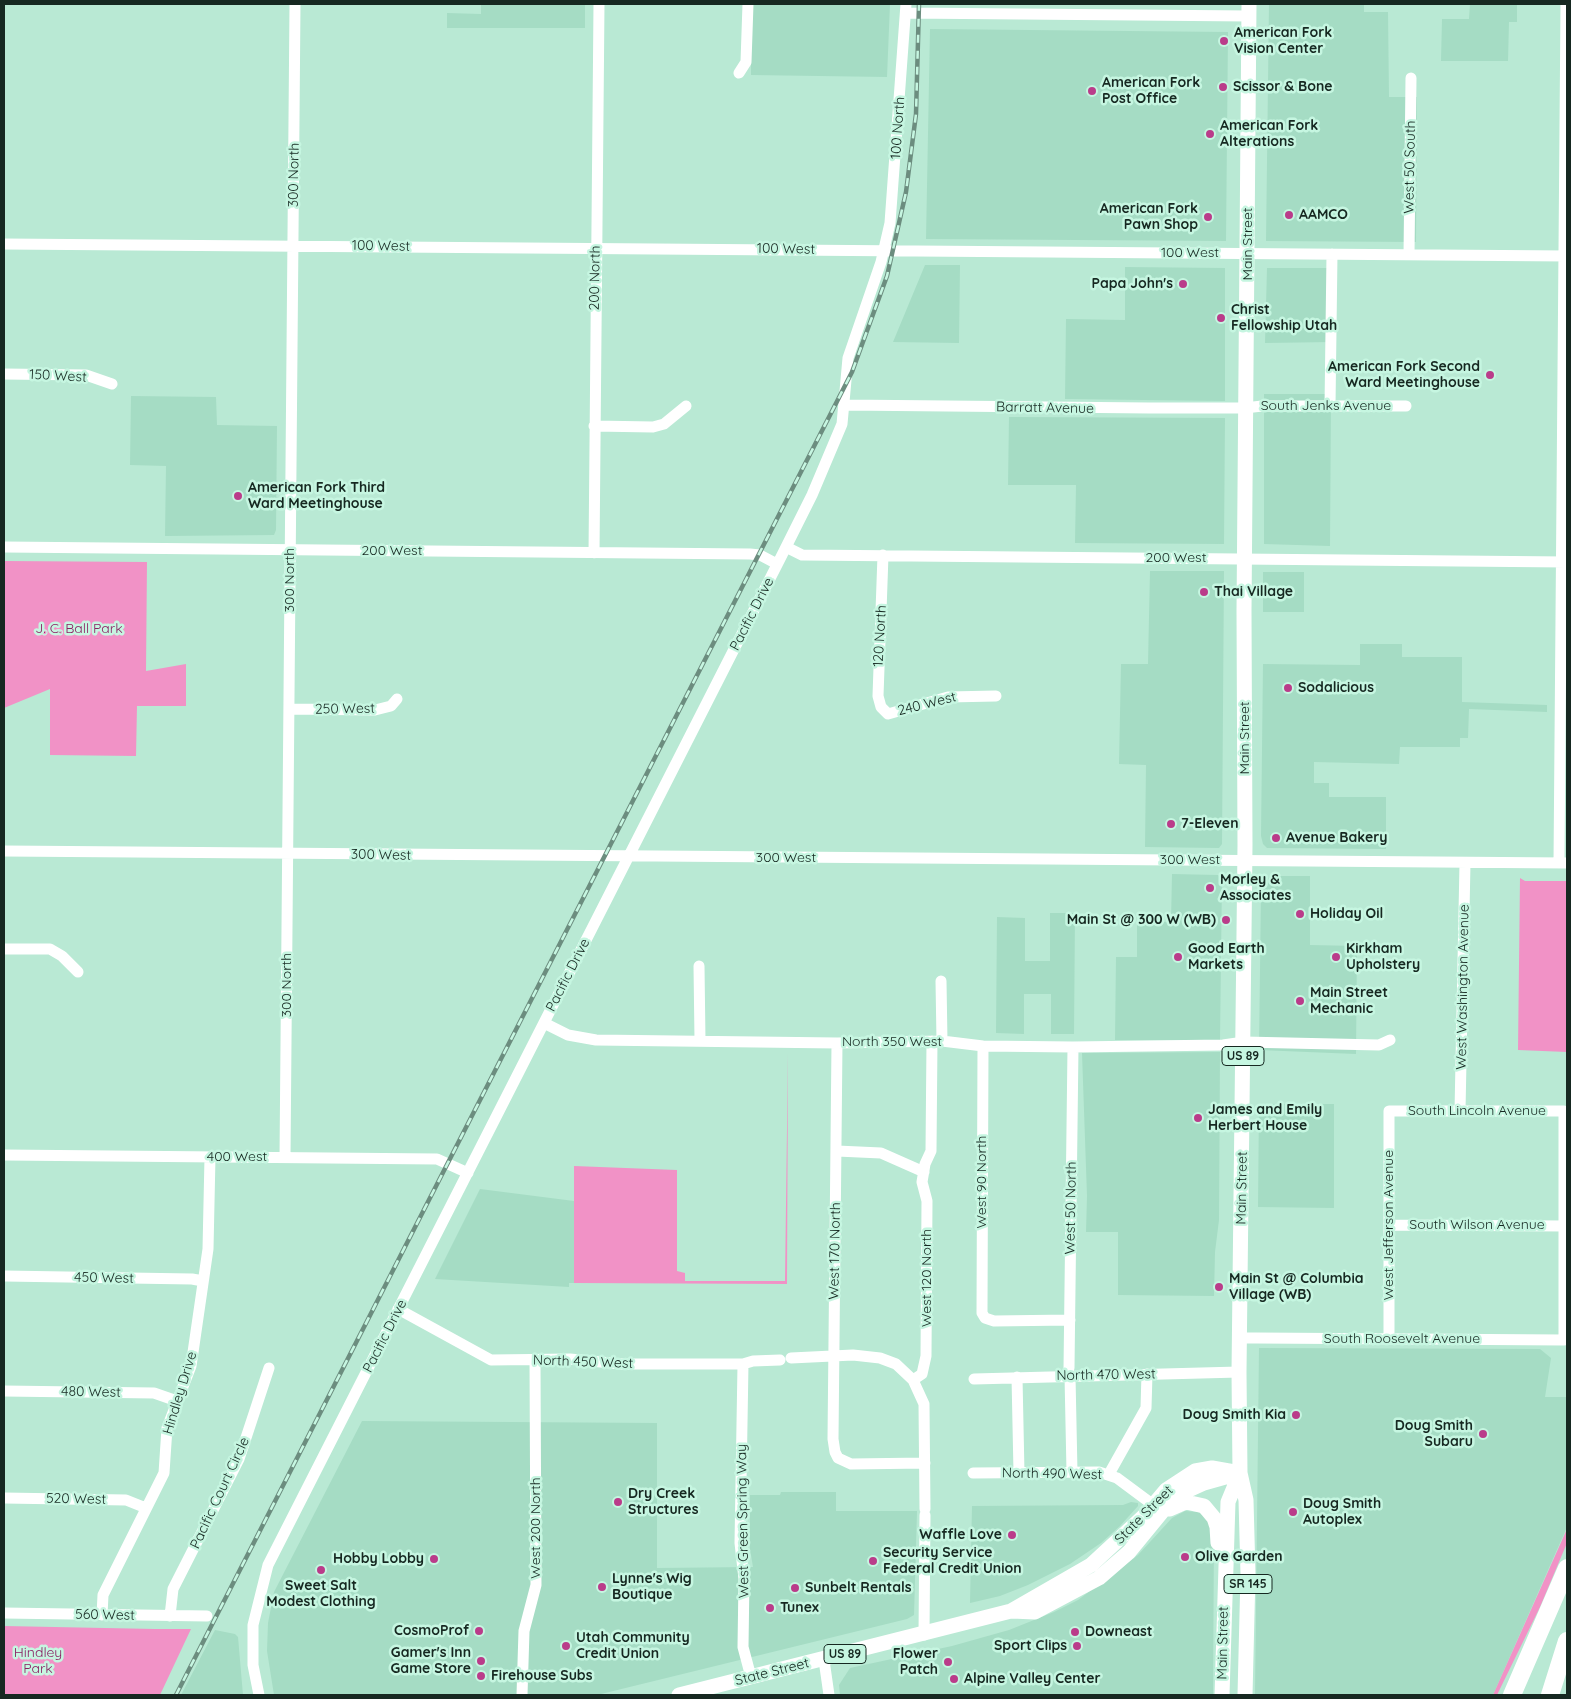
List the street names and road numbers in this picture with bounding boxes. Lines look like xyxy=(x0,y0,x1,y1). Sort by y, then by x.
street label: 100 North xyxy=(887,96,909,160)
street label: West 50 South xyxy=(1401,120,1419,214)
street label: 300 North xyxy=(285,143,303,207)
street label: Main Street xyxy=(1240,207,1256,281)
street label: 100 West xyxy=(352,237,410,255)
street label: 100 West xyxy=(757,240,815,258)
street label: 200 North xyxy=(586,245,604,311)
street label: 100 West xyxy=(1161,245,1219,261)
street label: 150 West xyxy=(29,366,87,386)
street label: South Jenks Avenue xyxy=(1261,398,1391,414)
street label: Barratt Avenue xyxy=(996,399,1094,417)
street label: 200 West xyxy=(362,543,422,559)
street label: 300 North xyxy=(282,548,298,612)
street label: 200 West xyxy=(1146,550,1206,566)
street label: Pacific Drive xyxy=(726,575,778,653)
street label: 120 North xyxy=(870,605,890,667)
street label: 240 West xyxy=(896,689,958,719)
street label: 250 West xyxy=(315,700,375,718)
street label: Main Street xyxy=(1237,701,1253,775)
street label: 300 West xyxy=(351,846,411,864)
street label: 300 West xyxy=(756,850,816,866)
street label: 300 West xyxy=(1160,852,1220,868)
street label: West Washington Avenue xyxy=(1453,904,1473,1070)
street label: Pacific Drive xyxy=(542,936,594,1014)
street label: 300 North xyxy=(279,953,295,1017)
street label: North 350 West xyxy=(842,1034,942,1050)
road number: US 89 xyxy=(1222,1046,1264,1066)
street label: South Lincoln Avenue xyxy=(1408,1103,1546,1119)
street label: West 90 North xyxy=(974,1135,990,1229)
street label: 400 West xyxy=(207,1149,267,1165)
street label: West Jefferson Avenue xyxy=(1381,1150,1397,1300)
street label: Main Street xyxy=(1233,1151,1251,1225)
street label: West 50 North xyxy=(1062,1161,1080,1255)
street label: West 170 North xyxy=(826,1202,844,1300)
street label: South Wilson Avenue xyxy=(1409,1217,1545,1233)
street label: West 120 North xyxy=(919,1229,935,1327)
street label: 450 West xyxy=(74,1269,134,1287)
street label: Pacific Drive xyxy=(359,1297,411,1375)
street label: South Roosevelt Avenue xyxy=(1324,1331,1480,1347)
street label: Hindley Drive xyxy=(159,1349,201,1437)
street label: North 450 West xyxy=(533,1352,633,1372)
street label: North 470 West xyxy=(1056,1366,1156,1384)
street label: 480 West xyxy=(61,1383,121,1401)
street label: Pacific Court Circle xyxy=(187,1435,253,1551)
street label: West Green Spring Way xyxy=(733,1444,753,1598)
street label: North 490 West xyxy=(1002,1465,1102,1483)
street label: West 200 North xyxy=(528,1477,544,1579)
street label: State Street xyxy=(1111,1482,1177,1548)
street label: 520 West xyxy=(46,1490,106,1508)
road number: SR 145 xyxy=(1224,1575,1272,1594)
street label: 560 West xyxy=(75,1606,135,1624)
street label: Main Street xyxy=(1214,1606,1232,1680)
road number: US 89 xyxy=(824,1645,866,1664)
street label: State Street xyxy=(733,1655,811,1689)

